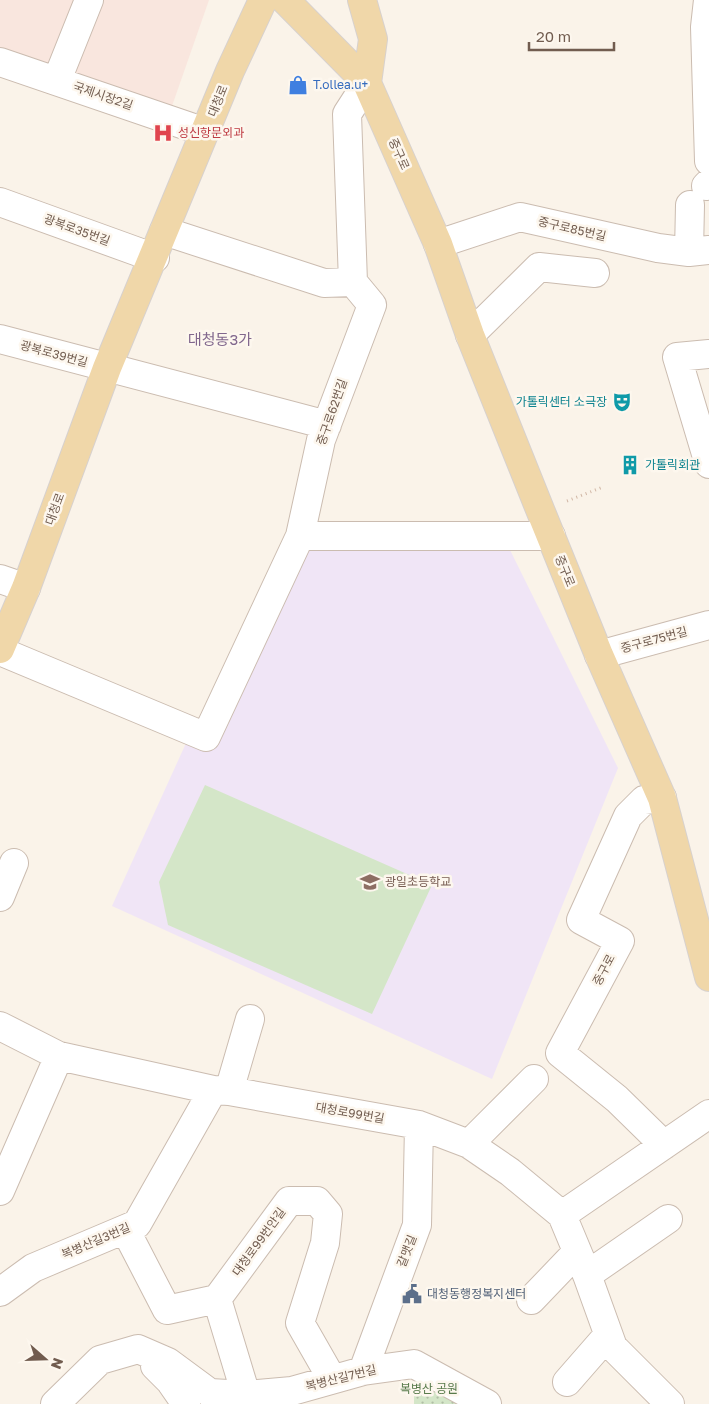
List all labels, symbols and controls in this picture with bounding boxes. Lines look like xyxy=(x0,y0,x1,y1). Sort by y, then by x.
scale bar xyxy=(529,20,614,52)
text: 20 m xyxy=(536,27,571,45)
shop icon: T.ollea.u+ xyxy=(287,74,309,96)
place label: T.ollea.u+ xyxy=(313,77,368,92)
street label: 국제시장2길 xyxy=(71,78,135,113)
street label: 대청로 xyxy=(204,83,231,119)
hospital icon: 성신항문외과 xyxy=(152,122,174,144)
place label: 성신항문외과 xyxy=(178,125,244,140)
street label: 중구로 xyxy=(386,136,413,172)
street label: 광복로35번길 xyxy=(42,211,112,248)
street label: 중구로85번길 xyxy=(537,213,608,244)
district label: 대청동3가 xyxy=(188,330,252,348)
street label: 광복로39번길 xyxy=(19,337,90,370)
street label: 중구로62번길 xyxy=(313,377,350,447)
theatre icon: 가톨릭센터 소극장 xyxy=(611,391,633,413)
place label: 가톨릭센터 소극장 xyxy=(516,394,607,409)
building icon: 가톨릭회관 xyxy=(619,454,641,476)
place label: 가톨릭회관 xyxy=(645,457,700,472)
street label: 대청로 xyxy=(42,491,67,527)
street label: 중구로 xyxy=(552,553,579,589)
street label: 중구로75번길 xyxy=(619,623,689,656)
school or university icon: 광일초등학교 xyxy=(359,871,381,893)
place label: 광일초등학교 xyxy=(385,874,451,889)
street label: 중구로 xyxy=(589,952,618,988)
street label: 대청로99번길 xyxy=(314,1099,386,1126)
street label: 대청로99번안길 xyxy=(229,1205,288,1279)
street label: 복병산길3번길 xyxy=(59,1219,132,1262)
street label: 갈맷길 xyxy=(394,1233,419,1269)
public building icon: 대청동행정복지센터 xyxy=(401,1283,423,1305)
place label: 대청동행정복지센터 xyxy=(427,1286,526,1301)
north arrow xyxy=(20,1334,70,1384)
text: N xyxy=(48,1356,67,1372)
street label: 복병산길7번길 xyxy=(304,1361,378,1394)
park label: 복병산 공원 xyxy=(400,1381,458,1396)

